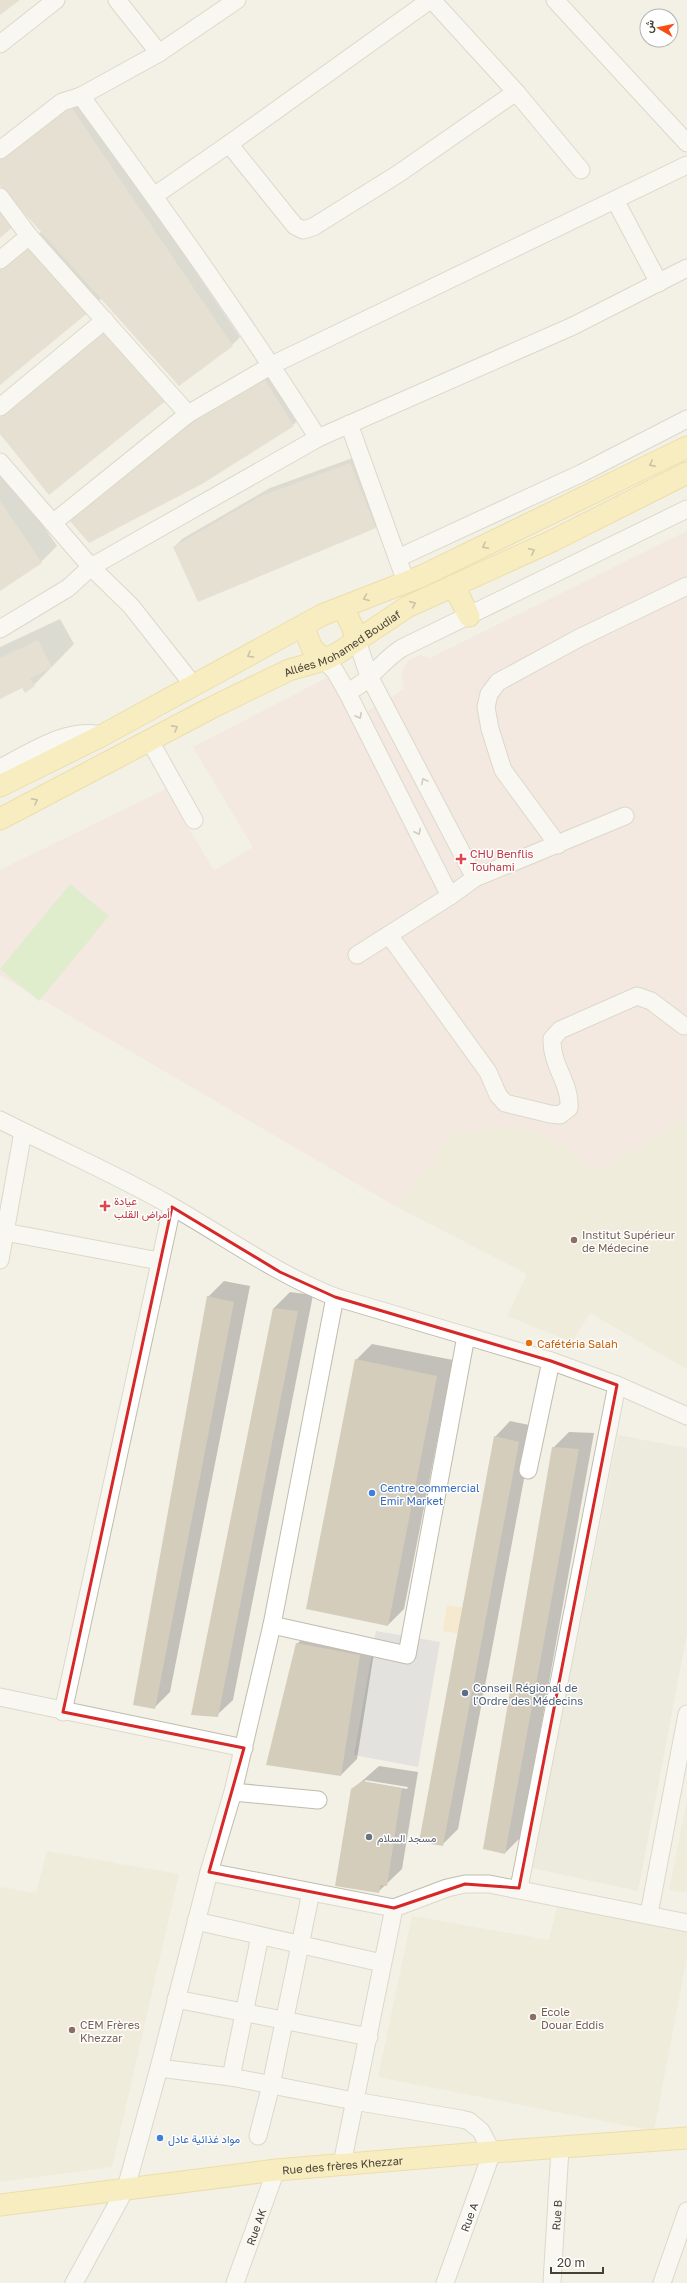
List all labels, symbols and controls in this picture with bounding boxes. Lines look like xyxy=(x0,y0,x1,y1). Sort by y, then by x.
north arrow xyxy=(639,8,679,48)
text: ش xyxy=(641,19,657,34)
one-way arrow xyxy=(649,459,656,467)
one-way arrow xyxy=(481,541,489,549)
one-way arrow xyxy=(527,548,535,556)
one-way arrow xyxy=(362,594,369,602)
one-way arrow xyxy=(410,601,417,609)
street label: Allées Mohamed Boudiaf xyxy=(281,607,402,678)
one-way arrow xyxy=(246,651,254,658)
one-way arrow xyxy=(354,712,362,720)
one-way arrow xyxy=(170,725,178,732)
one-way arrow xyxy=(421,778,429,785)
one-way arrow xyxy=(30,798,38,806)
one-way arrow xyxy=(413,828,421,836)
place label: CHU Benflis Touhami xyxy=(470,847,534,873)
marker: CHU Benflis Touhami xyxy=(455,853,467,865)
place label: عيادة أمراض القلب xyxy=(114,1194,170,1221)
marker: عيادة أمراض القلب xyxy=(99,1200,111,1212)
place label: Institut Supérieur de Médecine xyxy=(582,1228,676,1254)
marker: Institut Supérieur de Médecine xyxy=(569,1235,579,1245)
place label: Cafétéria Salah xyxy=(537,1337,618,1350)
marker: Cafétéria Salah xyxy=(524,1338,534,1348)
place label: Centre commercial Emir Market xyxy=(380,1481,480,1507)
marker: Centre commercial Emir Market xyxy=(367,1488,377,1498)
place label: Conseil Régional de l'Ordre des Médecins xyxy=(473,1681,583,1707)
marker: Conseil Régional de l'Ordre des Médecins xyxy=(460,1688,470,1698)
place label: مسجد السلام xyxy=(377,1831,437,1846)
marker: مسجد السلام xyxy=(364,1832,374,1842)
place label: Ecole Douar Eddis xyxy=(541,2005,604,2031)
marker: Ecole Douar Eddis xyxy=(528,2012,538,2022)
place label: CEM Frères Khezzar xyxy=(80,2018,140,2044)
marker: CEM Frères Khezzar xyxy=(67,2025,77,2035)
place label: مواد غذائية عادل xyxy=(168,2132,240,2146)
marker: مواد غذائية عادل xyxy=(155,2133,165,2143)
street label: Rue des frères Khezzar xyxy=(282,2153,404,2176)
street label: Rue A xyxy=(458,2200,481,2234)
street label: Rue B xyxy=(549,2200,563,2231)
street label: Rue AK xyxy=(243,2206,268,2247)
scale bar xyxy=(551,2249,603,2275)
text: 20 m xyxy=(557,2255,585,2270)

